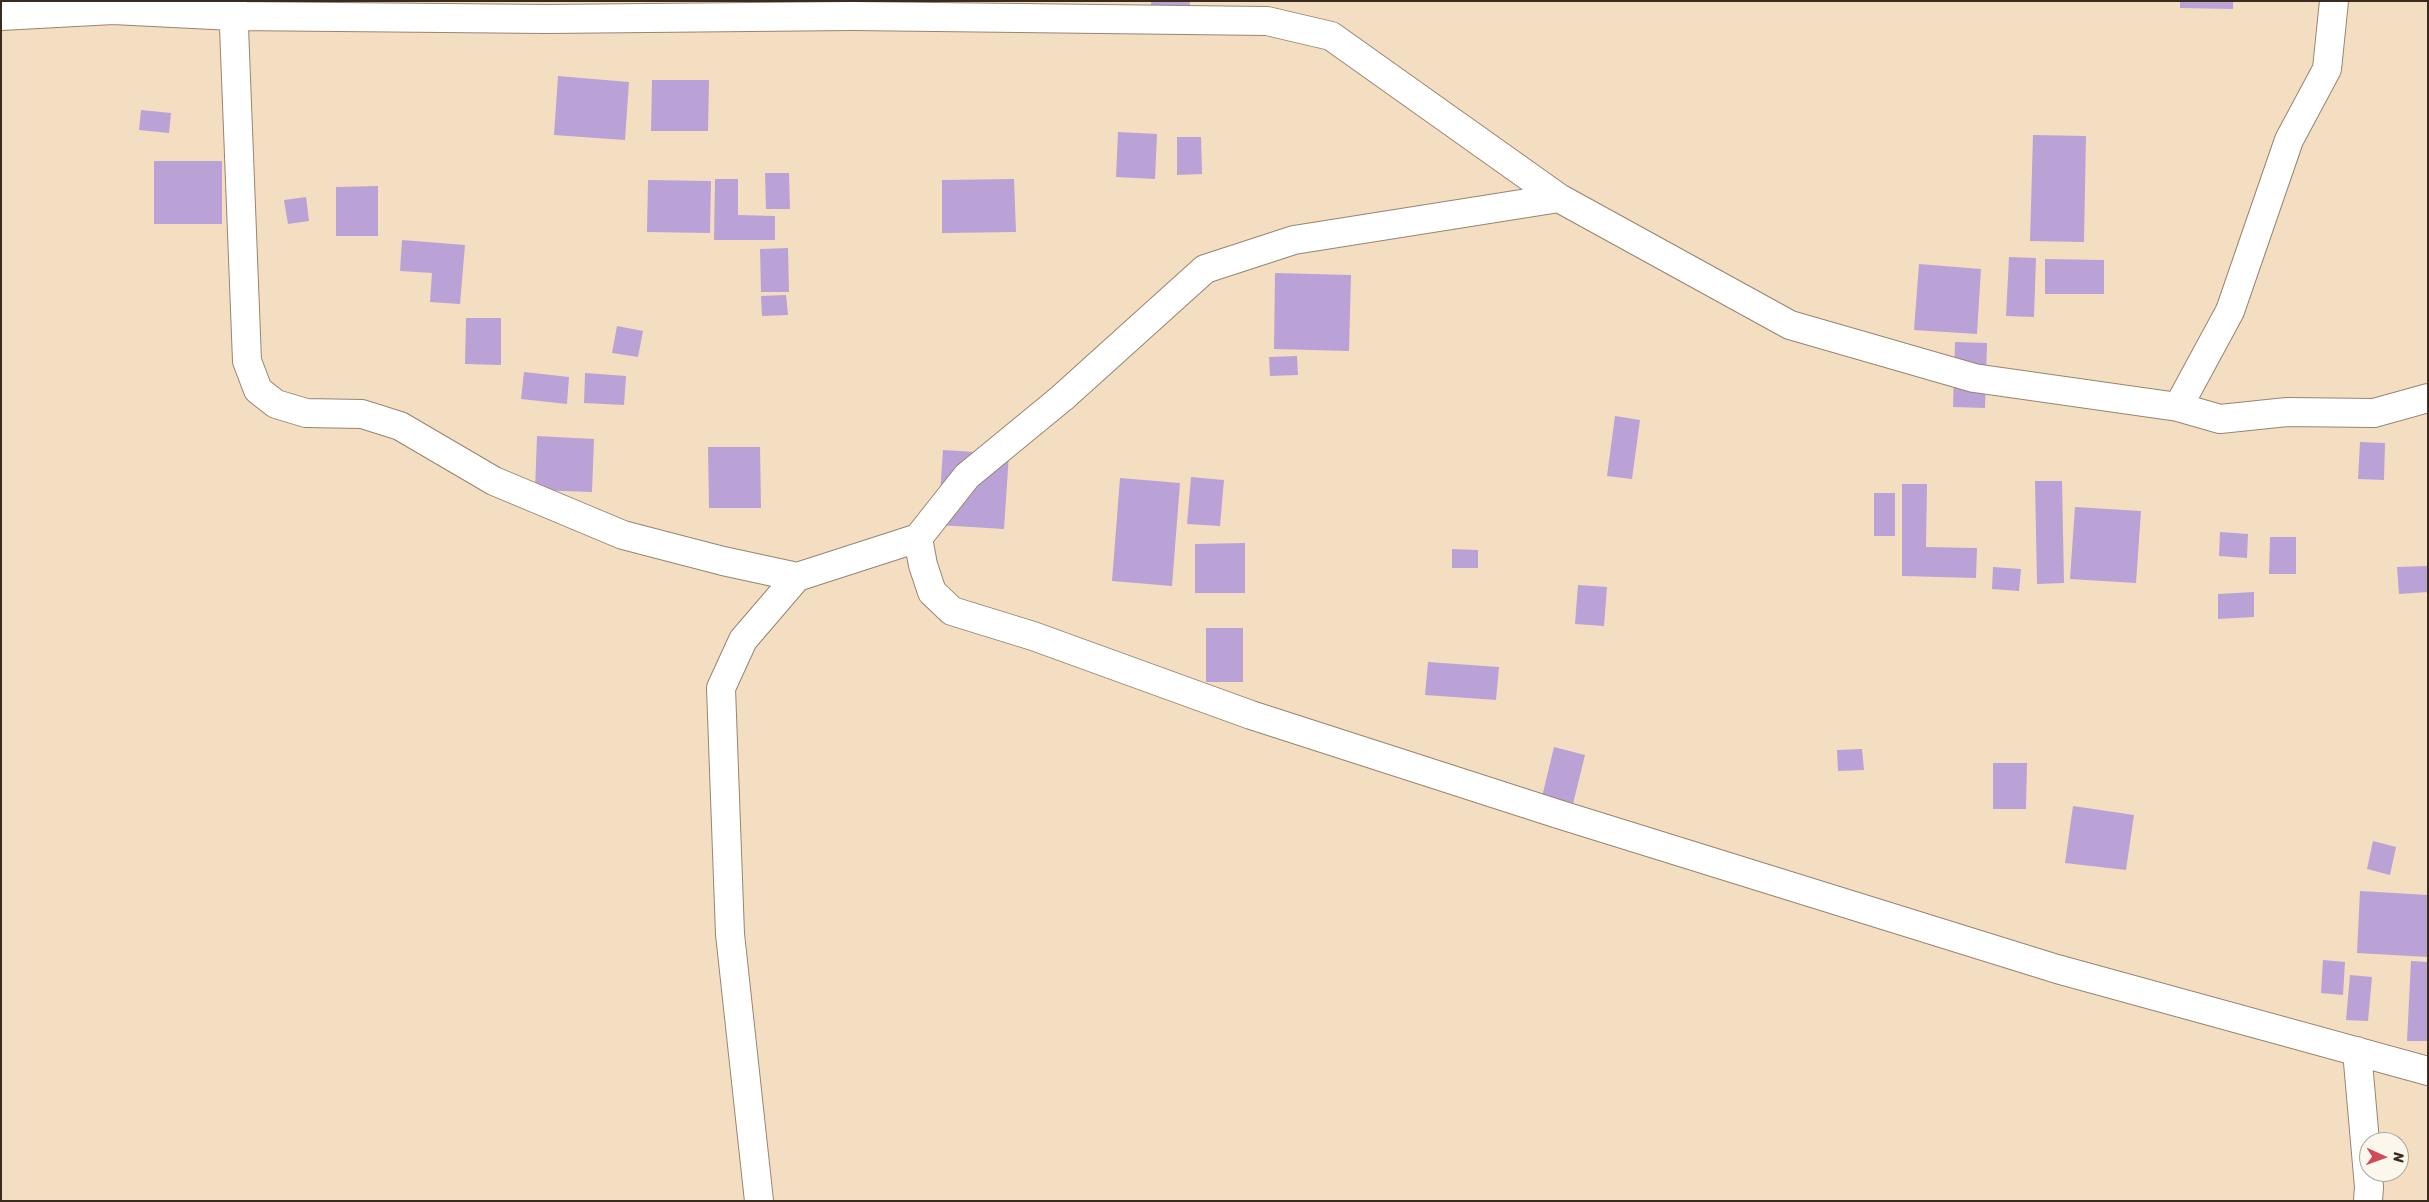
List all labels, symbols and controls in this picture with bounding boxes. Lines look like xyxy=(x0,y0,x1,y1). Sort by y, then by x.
north arrow xyxy=(2359,1132,2409,1182)
text: N xyxy=(2386,1152,2411,1163)

